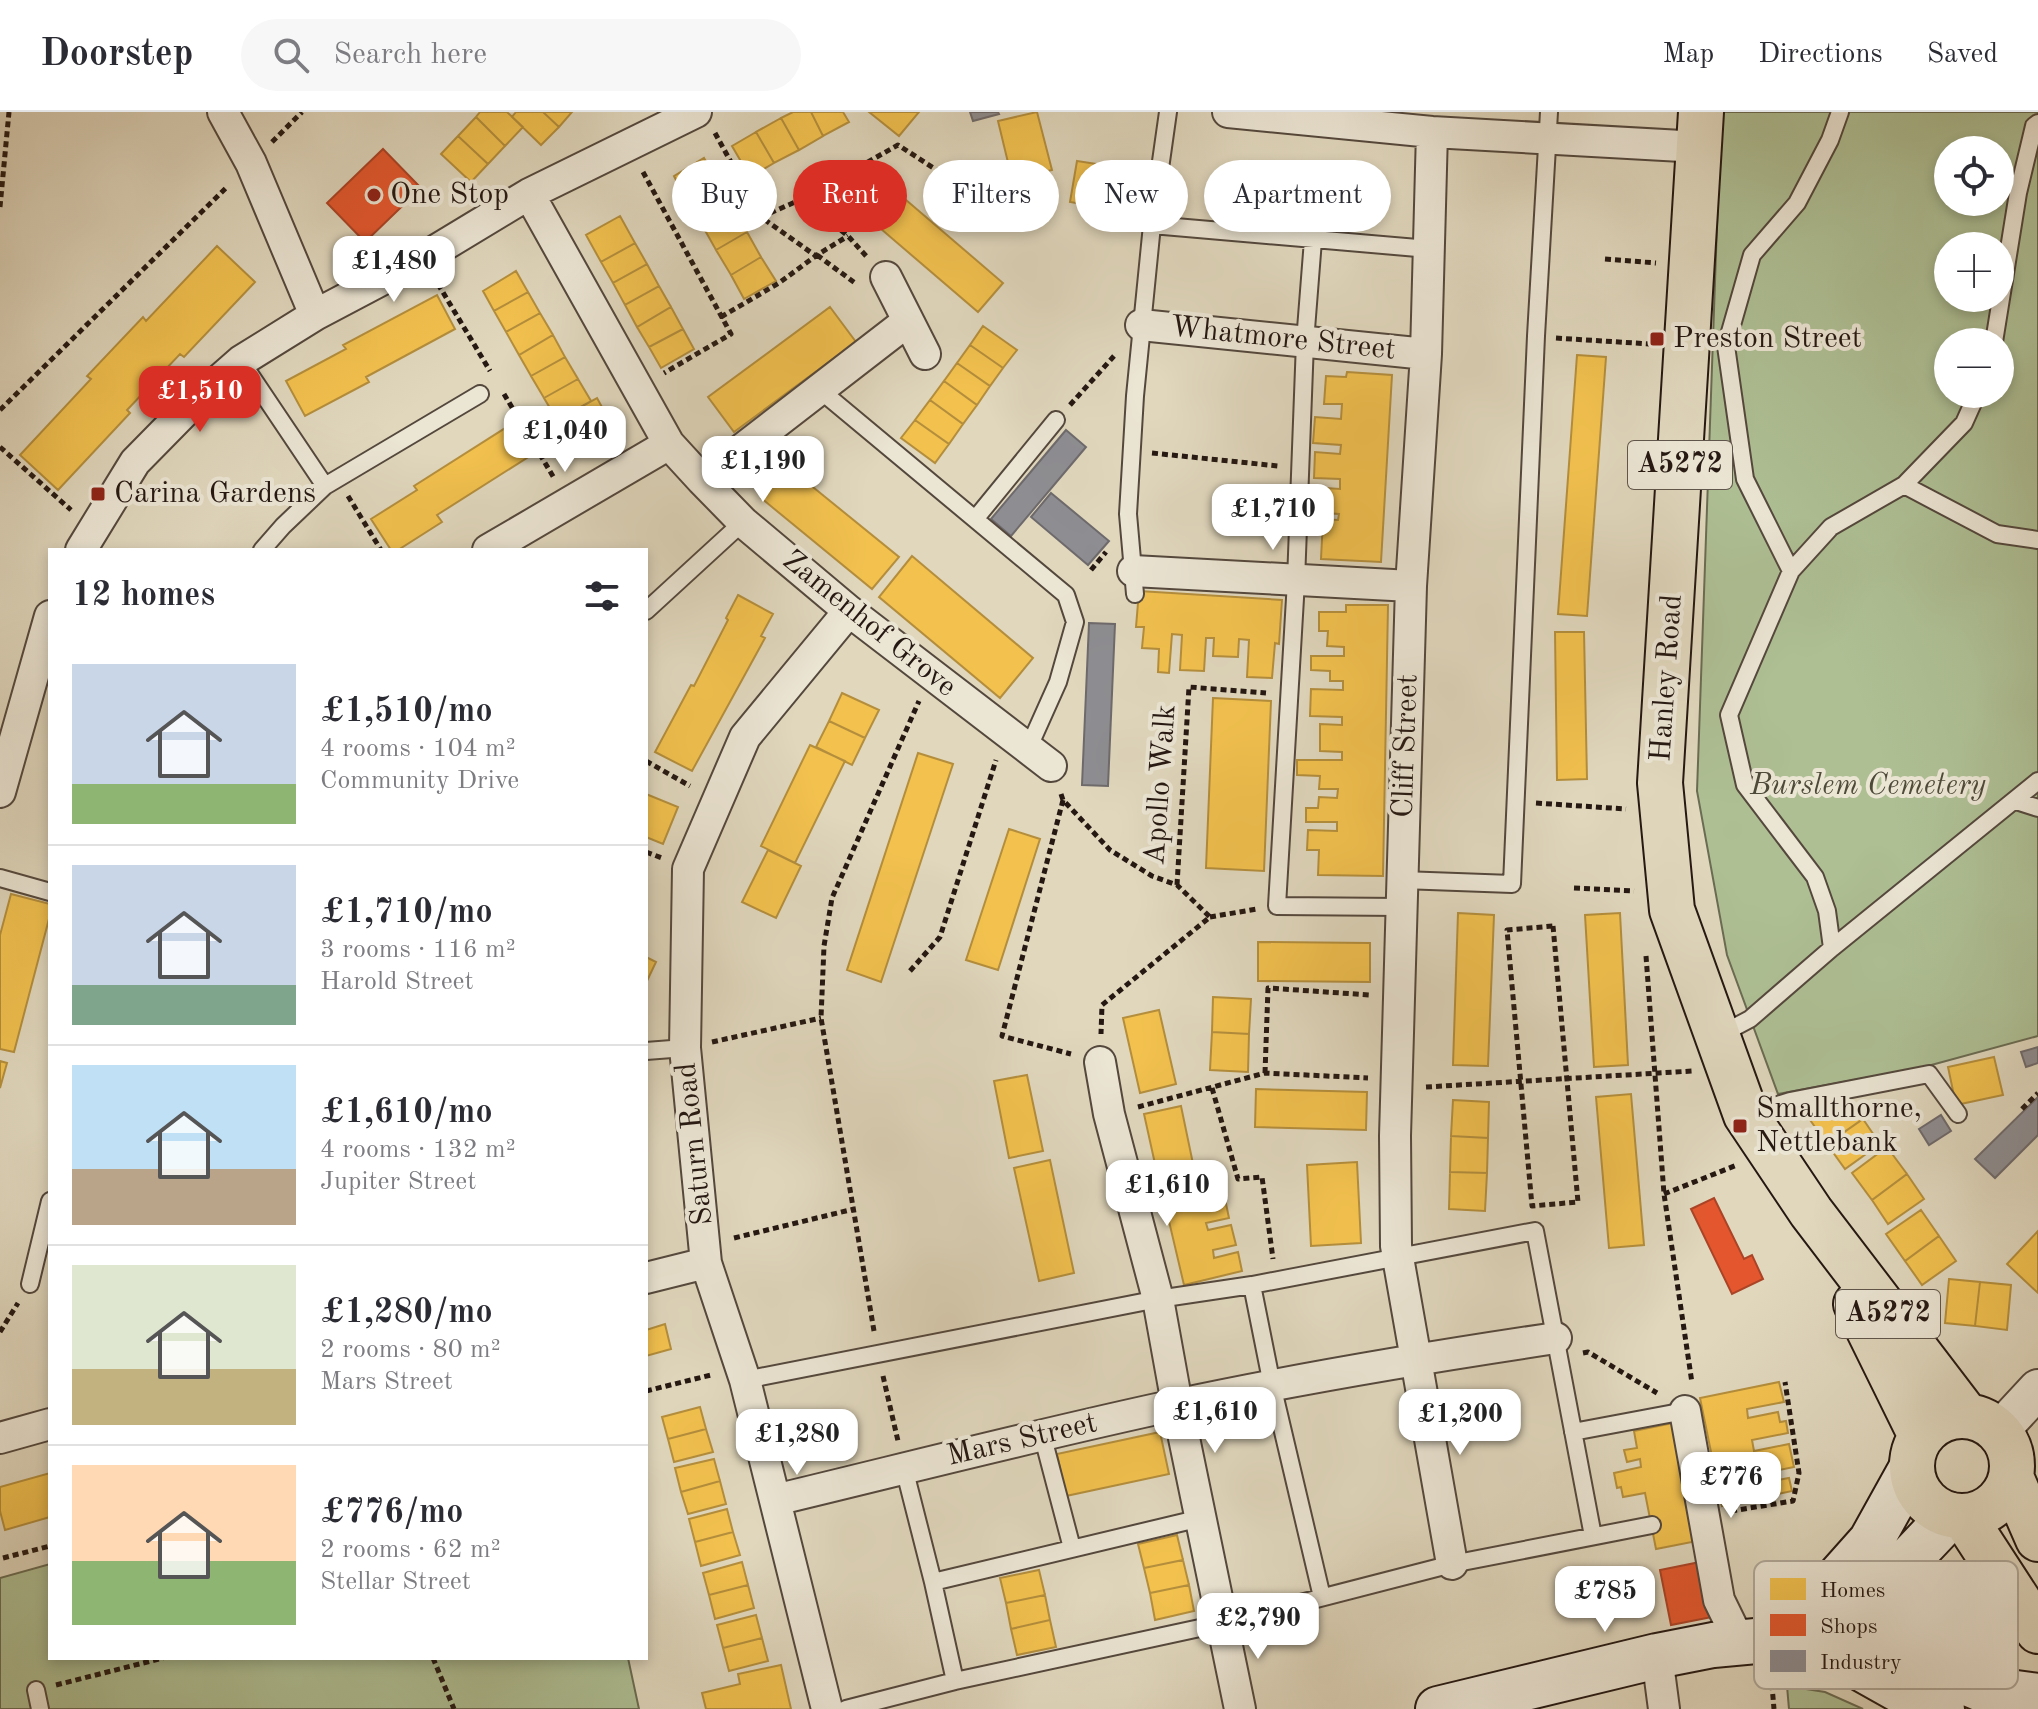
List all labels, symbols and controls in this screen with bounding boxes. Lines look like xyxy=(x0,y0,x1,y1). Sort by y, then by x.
search box xyxy=(241,19,801,91)
icon: search xyxy=(269,33,313,77)
text: Doorstep xyxy=(40,36,193,74)
text: Search here xyxy=(333,40,487,70)
text: Map xyxy=(1662,41,1714,69)
text: Directions xyxy=(1758,41,1883,69)
text: Saved xyxy=(1927,41,1998,69)
map controls xyxy=(1934,136,2014,408)
button: locate xyxy=(1934,136,2014,216)
chip: Buy xyxy=(672,160,777,232)
chip: Rent xyxy=(793,160,907,232)
chip: Filters xyxy=(923,160,1059,232)
chip: New xyxy=(1075,160,1188,232)
chip: Apartment xyxy=(1204,160,1391,232)
place label: One Stop xyxy=(390,180,509,210)
marker: One Stop xyxy=(365,186,383,204)
button: + xyxy=(1934,232,2014,312)
pin: £1,480 xyxy=(329,236,459,304)
text: £1,480 xyxy=(351,249,437,275)
street label: Whatmore Street xyxy=(1169,312,1397,366)
place label: Preston Street xyxy=(1673,324,1862,354)
button: − xyxy=(1934,328,2014,408)
marker: Preston Street xyxy=(1648,330,1666,348)
pin: £1,510 xyxy=(135,366,265,434)
text: £1,510 xyxy=(157,379,243,405)
pin: £1,040 xyxy=(500,406,630,474)
text: £1,040 xyxy=(522,419,608,445)
pin: £1,190 xyxy=(698,436,828,504)
road number: A5272 xyxy=(1628,441,1732,489)
text: £1,190 xyxy=(720,449,806,475)
place label: Carina Gardens xyxy=(114,479,316,509)
pin: £1,710 xyxy=(1208,484,1338,552)
marker: Carina Gardens xyxy=(89,485,107,503)
text: £1,710 xyxy=(1230,497,1316,523)
street label: Zamenhof Grove xyxy=(777,545,961,703)
icon: filters xyxy=(580,574,624,618)
text: 12 homes xyxy=(72,579,215,613)
street label: Hanley Road xyxy=(1646,593,1688,763)
street label: Cliff Street xyxy=(1388,674,1424,818)
text: £1,510/mo xyxy=(320,695,493,729)
icon: home xyxy=(136,696,232,792)
street label: Apollo Walk xyxy=(1140,704,1182,866)
text: 4 rooms · 104 m² xyxy=(320,736,516,762)
text: Community Drive xyxy=(320,768,519,794)
park label: Burslem Cemetery xyxy=(1749,771,1987,801)
text: £1,710/mo xyxy=(320,896,493,930)
icon: home xyxy=(136,897,232,993)
text: 3 rooms · 116 m² xyxy=(320,937,516,963)
text: Harold Street xyxy=(320,969,474,995)
street label: Saturn Road xyxy=(672,1061,718,1227)
place label: Smallthorne, Nettlebank xyxy=(1756,1094,1922,1158)
text: £1,610/mo xyxy=(320,1096,493,1130)
icon: home xyxy=(136,1097,232,1193)
marker: Smallthorne, Nettlebank xyxy=(1731,1117,1749,1135)
text: 4 rooms · 132 m² xyxy=(320,1137,516,1163)
pin: £1,610 xyxy=(1102,1160,1232,1228)
text: Jupiter Street xyxy=(320,1169,476,1195)
text: £1,610 xyxy=(1124,1173,1210,1199)
road number: A5272 xyxy=(1836,1290,1940,1338)
text: £1,280/mo xyxy=(320,1296,493,1330)
icon: home xyxy=(136,1297,232,1393)
text: 2 rooms · 80 m² xyxy=(320,1337,501,1363)
text: Mars Street xyxy=(320,1369,453,1395)
pin: £1,610 xyxy=(1150,1387,1280,1455)
pin: £1,200 xyxy=(1395,1389,1525,1457)
text: £1,610 xyxy=(1172,1400,1258,1426)
text: £1,200 xyxy=(1417,1402,1503,1428)
street label: Mars Street xyxy=(944,1408,1100,1472)
pin: £1,280 xyxy=(732,1409,862,1477)
text: £1,280 xyxy=(754,1422,840,1448)
pin: £776 xyxy=(1684,1452,1778,1520)
text: £776 xyxy=(1699,1465,1763,1491)
text: £776/mo xyxy=(320,1496,463,1530)
icon: home xyxy=(136,1497,232,1593)
text: 2 rooms · 62 m² xyxy=(320,1537,501,1563)
legend xyxy=(1754,1561,2018,1689)
pin: £785 xyxy=(1558,1566,1652,1634)
text: Stellar Street xyxy=(320,1569,471,1595)
text: £785 xyxy=(1573,1579,1637,1605)
text: Homes xyxy=(1820,1580,1885,1602)
pin: £2,790 xyxy=(1193,1593,1323,1661)
text: £2,790 xyxy=(1215,1606,1301,1632)
text: Shops xyxy=(1820,1616,1877,1638)
text: Industry xyxy=(1820,1652,1902,1674)

